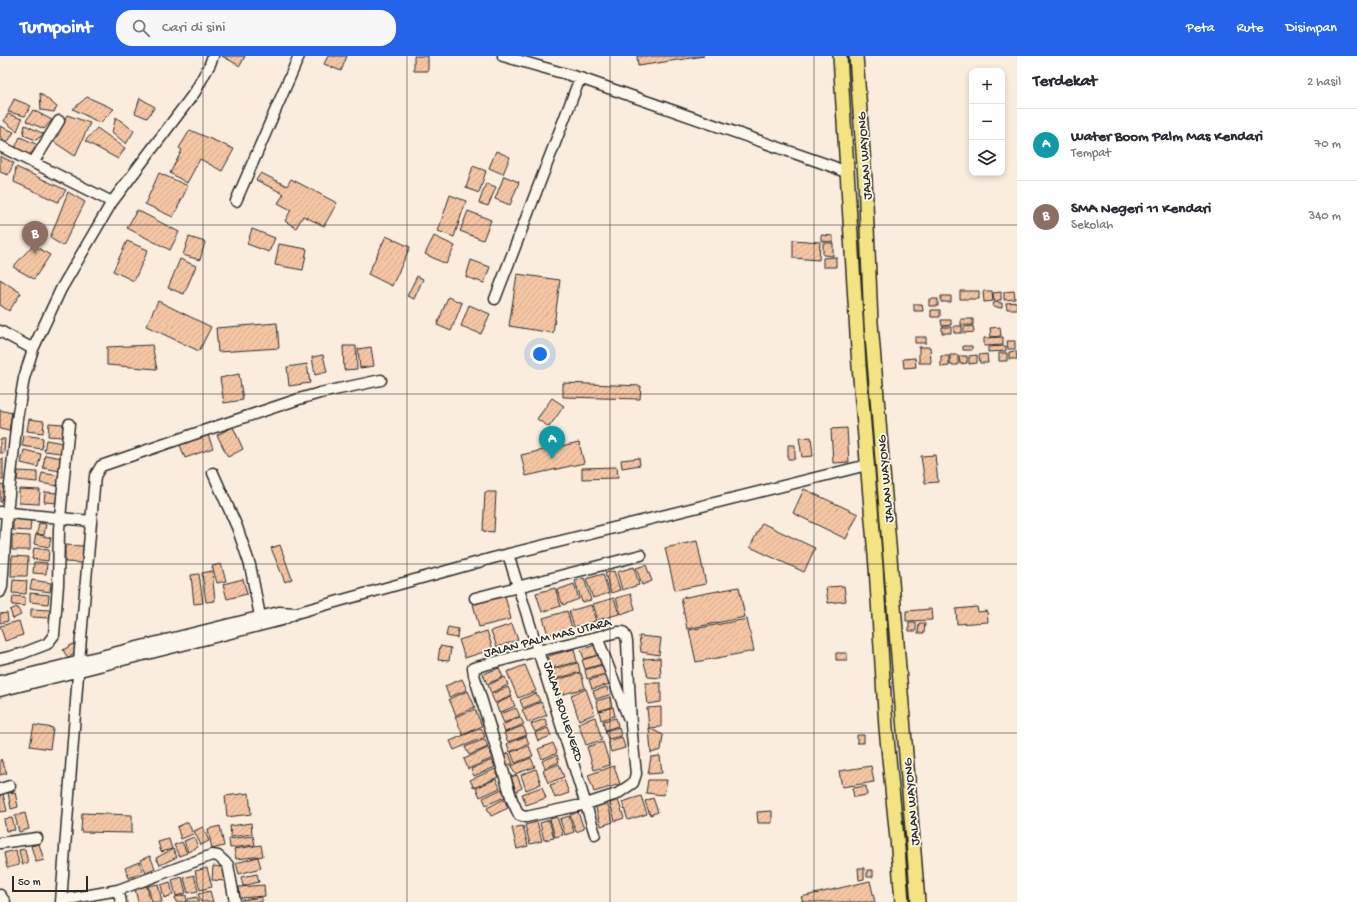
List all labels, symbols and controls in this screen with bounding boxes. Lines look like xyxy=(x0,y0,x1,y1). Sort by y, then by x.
search box xyxy=(116,10,396,46)
text: Turnpoint xyxy=(20,17,92,40)
icon: search xyxy=(130,17,152,39)
text: Cari di sini xyxy=(162,19,225,37)
text: Peta xyxy=(1186,20,1215,37)
text: Rute xyxy=(1237,20,1263,37)
text: Disimpan xyxy=(1285,20,1337,37)
map controls xyxy=(969,68,1005,176)
button: + xyxy=(969,68,1005,104)
text: Terdekat xyxy=(1033,72,1097,92)
text: 2 hasil xyxy=(1307,75,1341,90)
button: − xyxy=(969,104,1005,140)
street label: JALAN WAYONG xyxy=(855,111,876,200)
text: Water Boom Palm Mas Kendari xyxy=(1071,128,1263,146)
text: A xyxy=(1042,137,1050,152)
text: 70 m xyxy=(1315,137,1341,152)
button: layers xyxy=(969,140,1005,176)
text: Tempat xyxy=(1071,146,1111,161)
text: SMA Negeri 11 Kendari xyxy=(1071,200,1211,218)
text: B xyxy=(1043,209,1049,224)
text: 340 m xyxy=(1308,209,1341,224)
text: Sekolah xyxy=(1071,218,1113,233)
pin: B xyxy=(22,221,48,254)
your location xyxy=(530,344,550,364)
pin: A xyxy=(539,426,565,459)
street label: JALAN WAYONG xyxy=(875,434,898,523)
street label: JALAN PALM MAS UTARA xyxy=(482,615,614,662)
street label: JALAN BOULEVERD xyxy=(539,660,586,764)
street label: JALAN WAYONG xyxy=(901,757,924,846)
scale bar xyxy=(12,874,88,893)
text: 50 m xyxy=(18,877,40,889)

